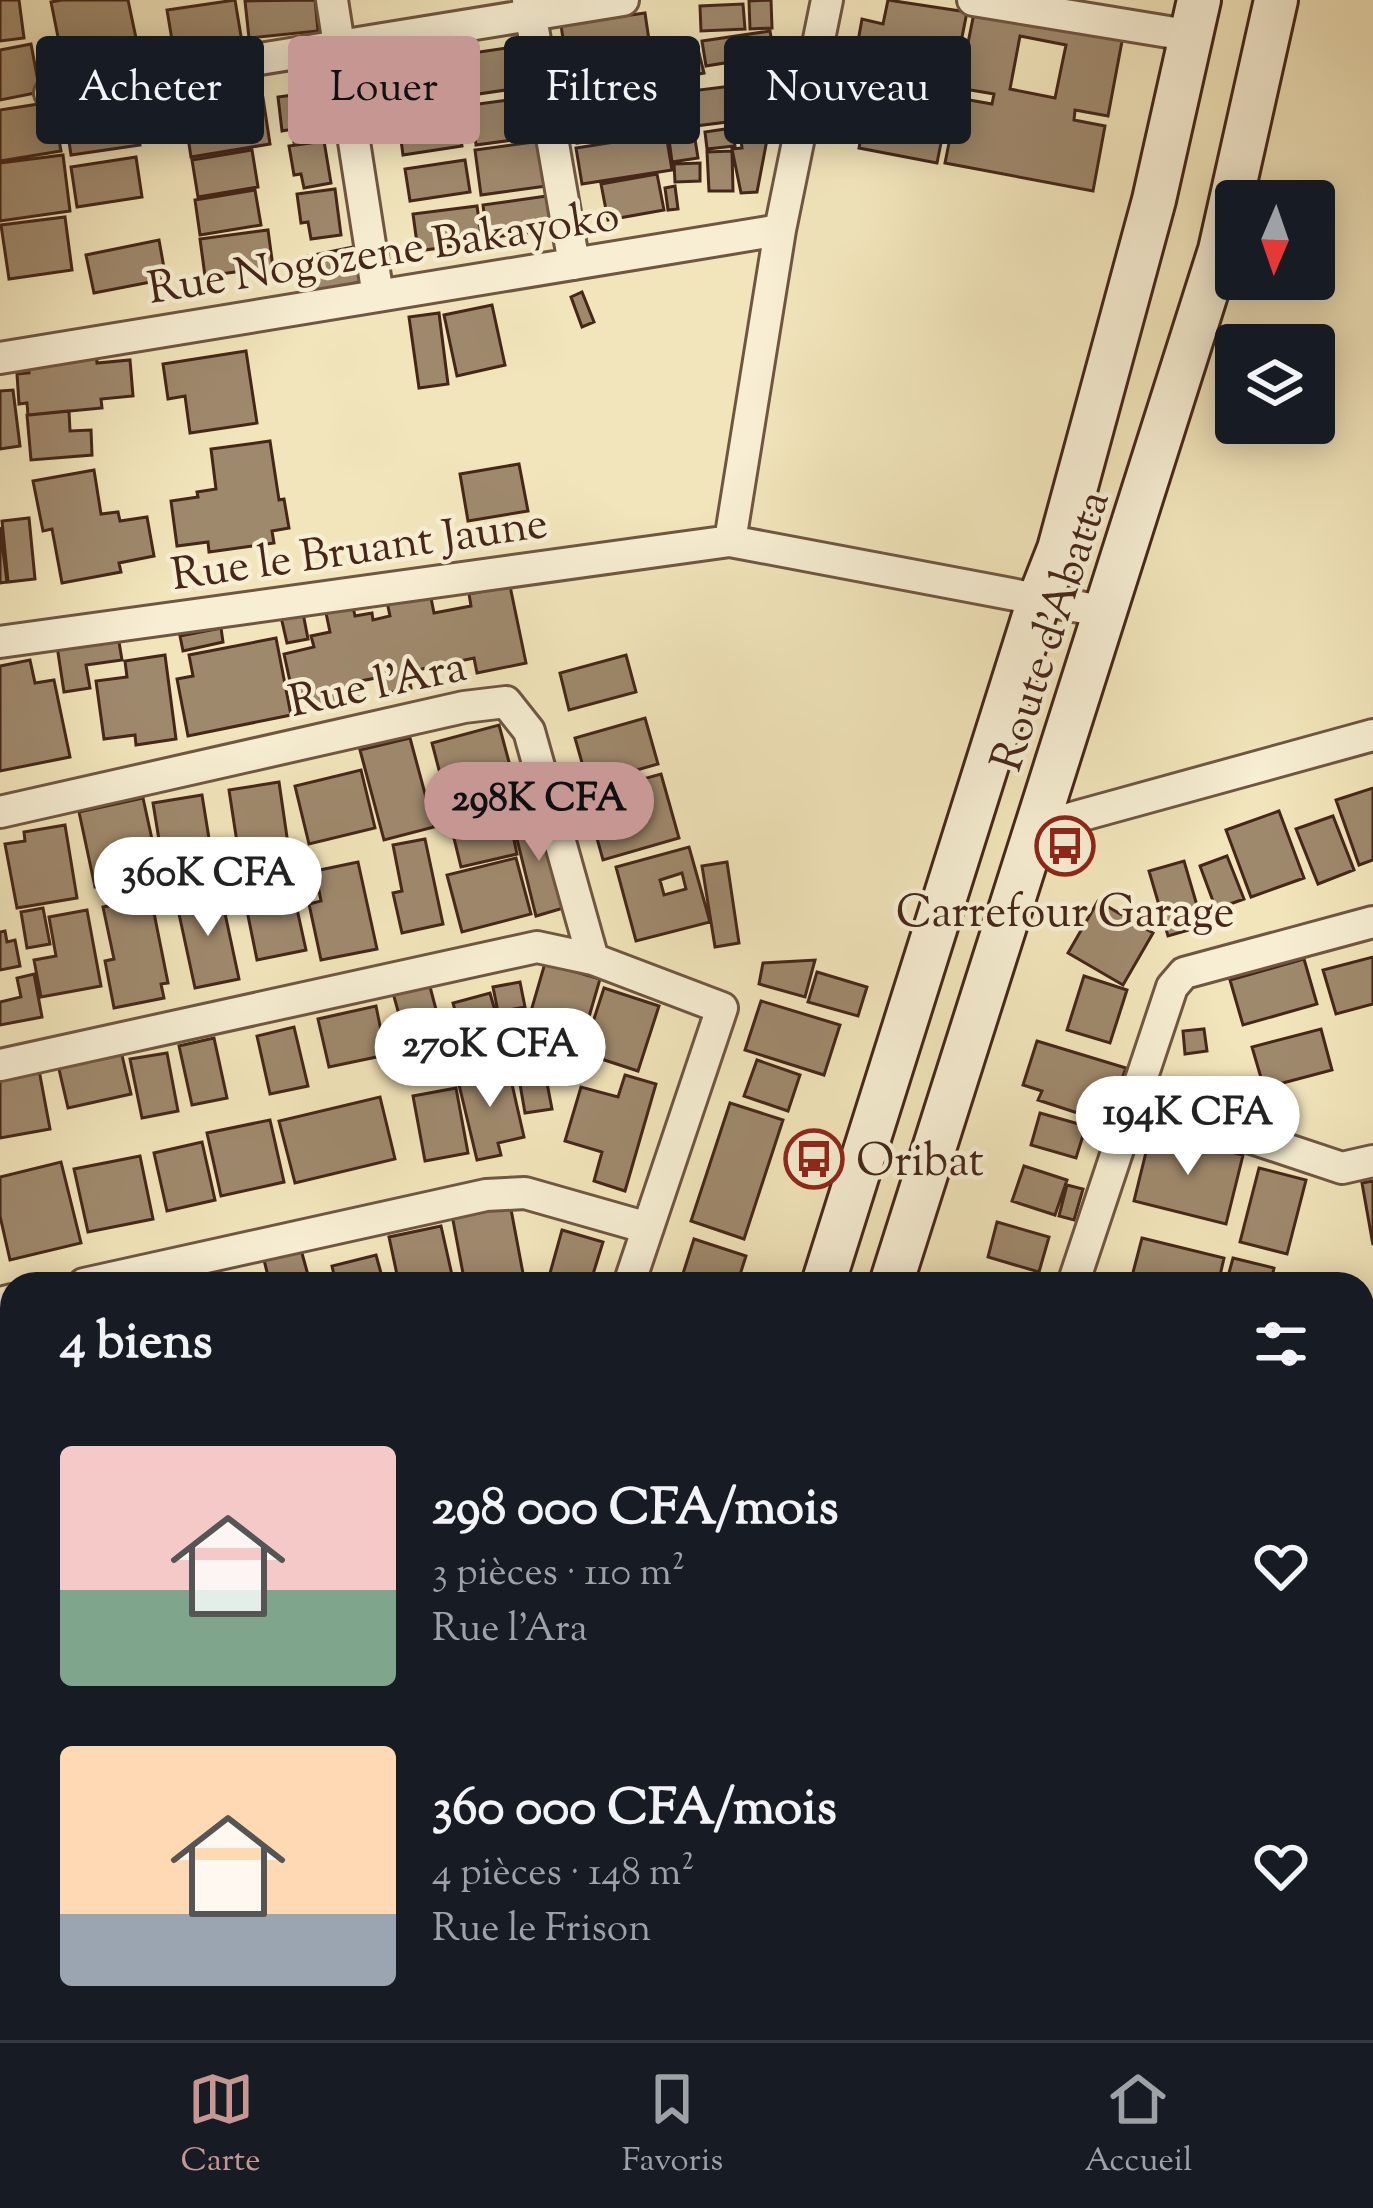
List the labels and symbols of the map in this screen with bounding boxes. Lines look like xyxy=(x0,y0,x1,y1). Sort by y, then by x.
north arrow xyxy=(1215,180,1335,300)
street label: Rue Nogozene Bakayoko xyxy=(144,186,624,325)
street label: Route d'Abatta xyxy=(977,483,1129,780)
street label: Rue le Bruant Jaune xyxy=(167,494,552,611)
street label: Rue l'Ara xyxy=(284,637,473,738)
pin: 298K CFA xyxy=(415,762,663,864)
bus stop icon: Carrefour Garage xyxy=(1034,815,1096,877)
pin: 360K CFA xyxy=(84,837,332,939)
place label: Carrefour Garage xyxy=(896,883,1234,948)
pin: 270K CFA xyxy=(366,1008,614,1110)
pin: 194K CFA xyxy=(1064,1076,1312,1178)
bus stop icon: Oribat xyxy=(783,1128,845,1190)
place label: Oribat xyxy=(856,1132,984,1197)

